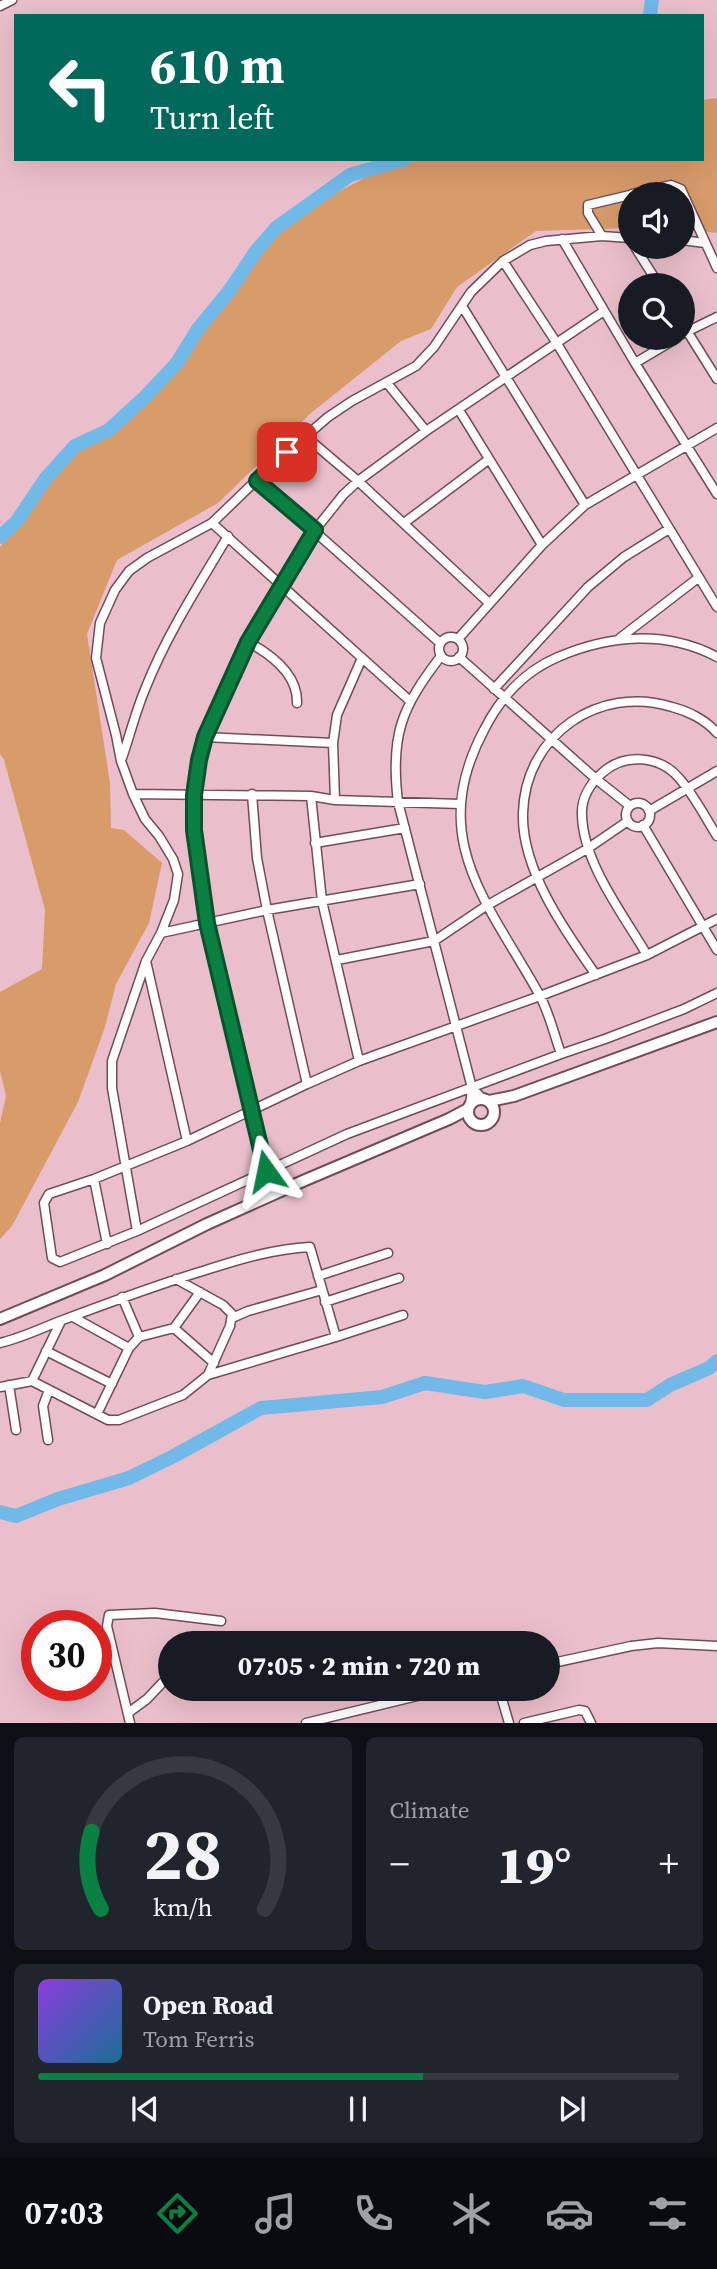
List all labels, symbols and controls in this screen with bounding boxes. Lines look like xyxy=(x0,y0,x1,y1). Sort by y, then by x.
text: 610 m xyxy=(150,32,285,99)
icon: left xyxy=(35,42,126,133)
text: Turn left xyxy=(150,96,274,140)
map controls xyxy=(618,182,695,350)
button: sound xyxy=(618,182,695,259)
button: search xyxy=(618,273,695,350)
pin xyxy=(257,422,317,482)
icon: arrive xyxy=(268,433,306,471)
position arrow xyxy=(229,1134,303,1208)
speed limit sign: 30 xyxy=(21,1610,112,1701)
text: 07:05 · 2 min · 720 m xyxy=(238,1648,480,1684)
text: Climate xyxy=(390,1794,469,1826)
text: 28 xyxy=(143,1805,222,1904)
text: 19° xyxy=(497,1829,571,1900)
text: − xyxy=(390,1838,410,1890)
text: + xyxy=(659,1838,679,1890)
text: km/h xyxy=(153,1890,213,1924)
text: Open Road xyxy=(143,1987,274,2023)
text: Tom Ferris xyxy=(143,2023,254,2055)
icon: previous xyxy=(126,2090,164,2128)
icon: pause xyxy=(339,2090,377,2128)
icon: next xyxy=(553,2090,591,2128)
icon: directions xyxy=(153,2189,202,2238)
icon: music xyxy=(251,2189,300,2238)
icon: phone xyxy=(349,2189,398,2238)
icon: climate xyxy=(447,2189,496,2238)
icon: car xyxy=(545,2189,594,2238)
icon: filters xyxy=(643,2189,692,2238)
text: 07:03 xyxy=(25,2191,104,2235)

